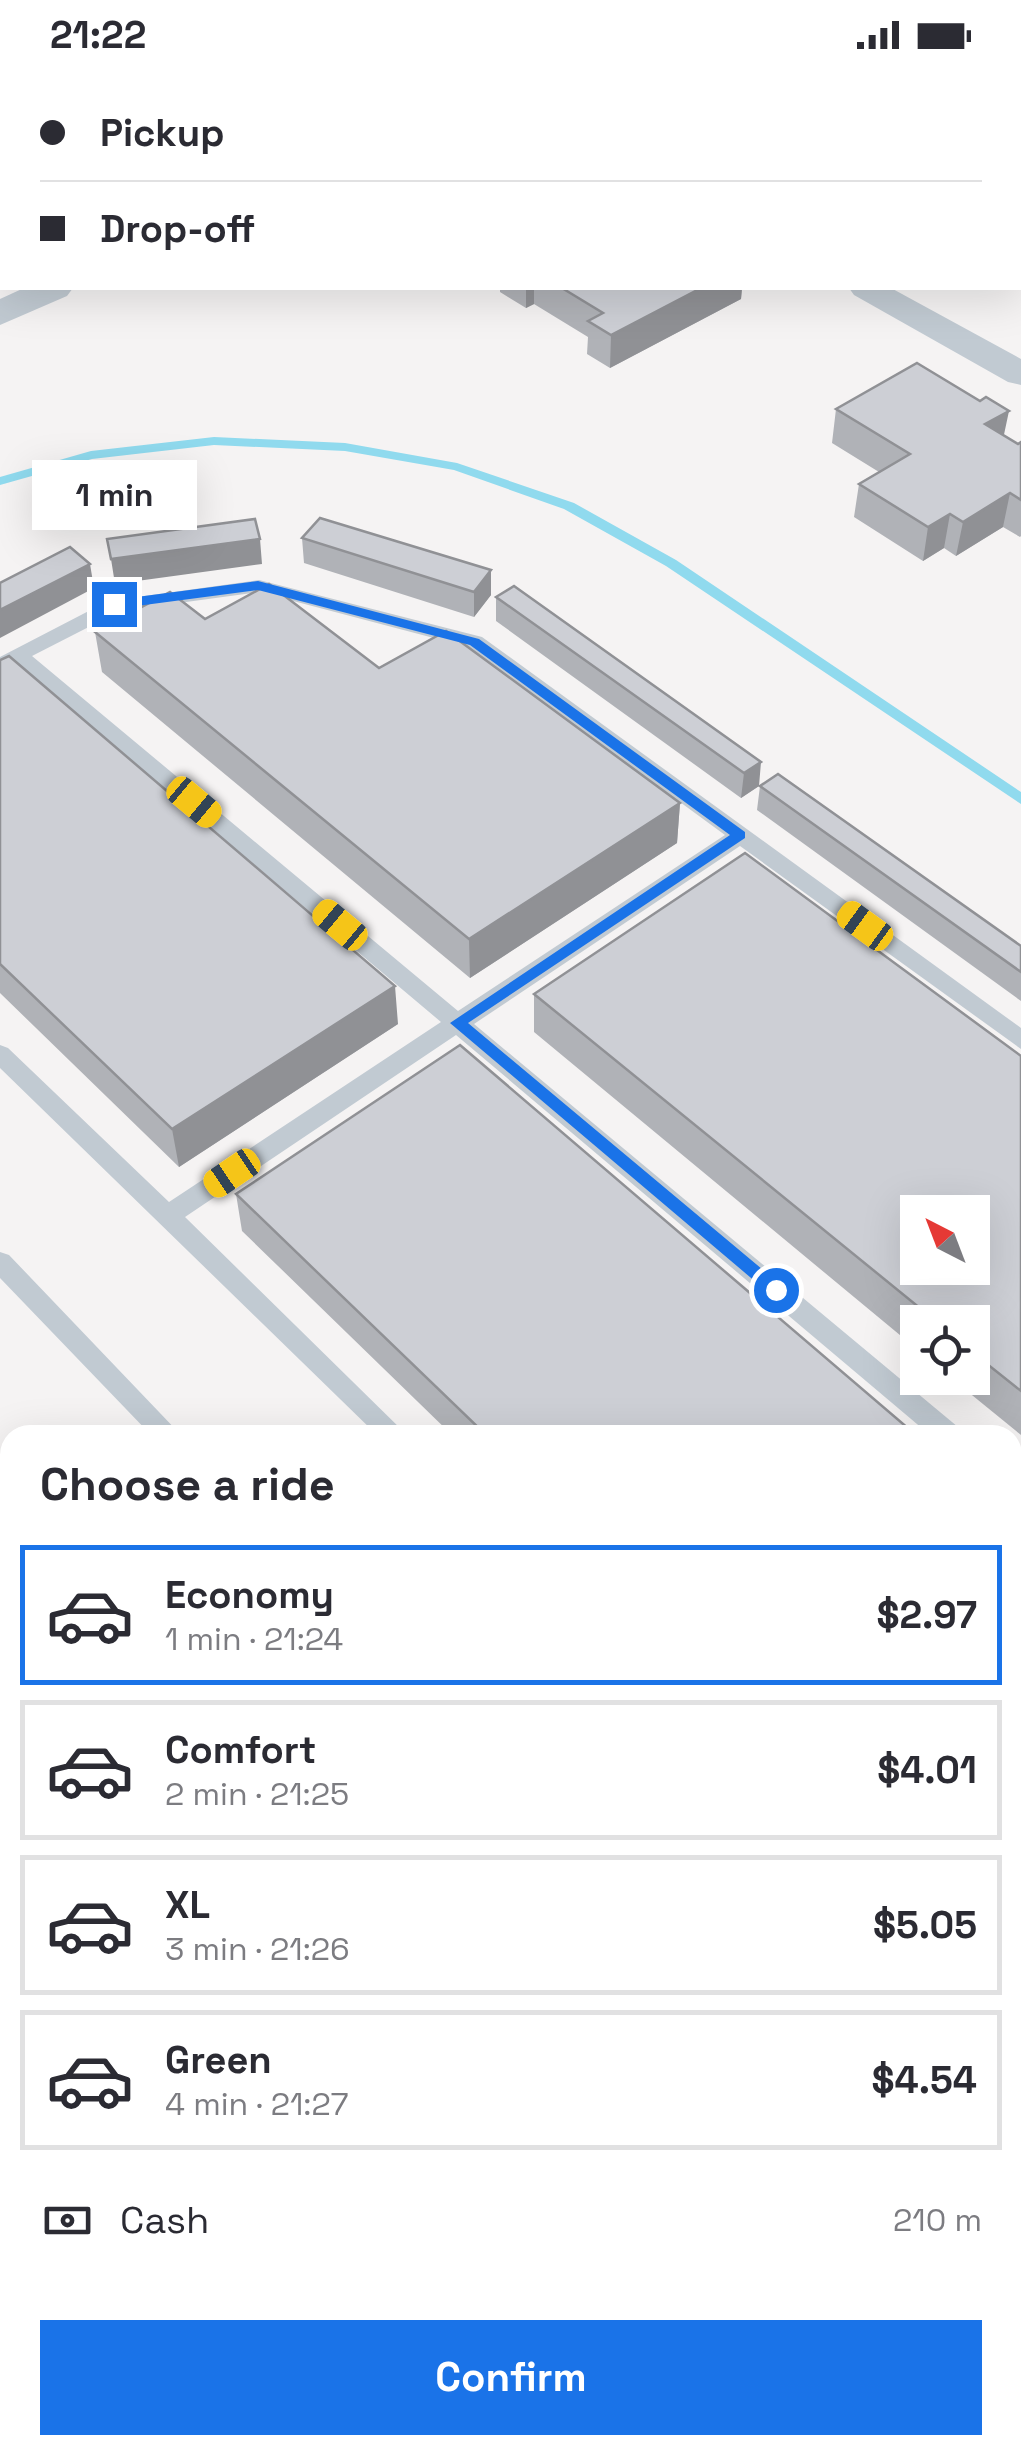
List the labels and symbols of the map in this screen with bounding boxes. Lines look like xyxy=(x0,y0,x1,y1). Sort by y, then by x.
callout: 1 min xyxy=(32,459,196,529)
route end xyxy=(92,582,137,627)
car xyxy=(161,771,227,833)
car xyxy=(307,894,373,956)
car xyxy=(832,896,898,956)
car xyxy=(199,1144,265,1202)
north arrow xyxy=(900,1195,990,1285)
route start xyxy=(754,1268,799,1313)

